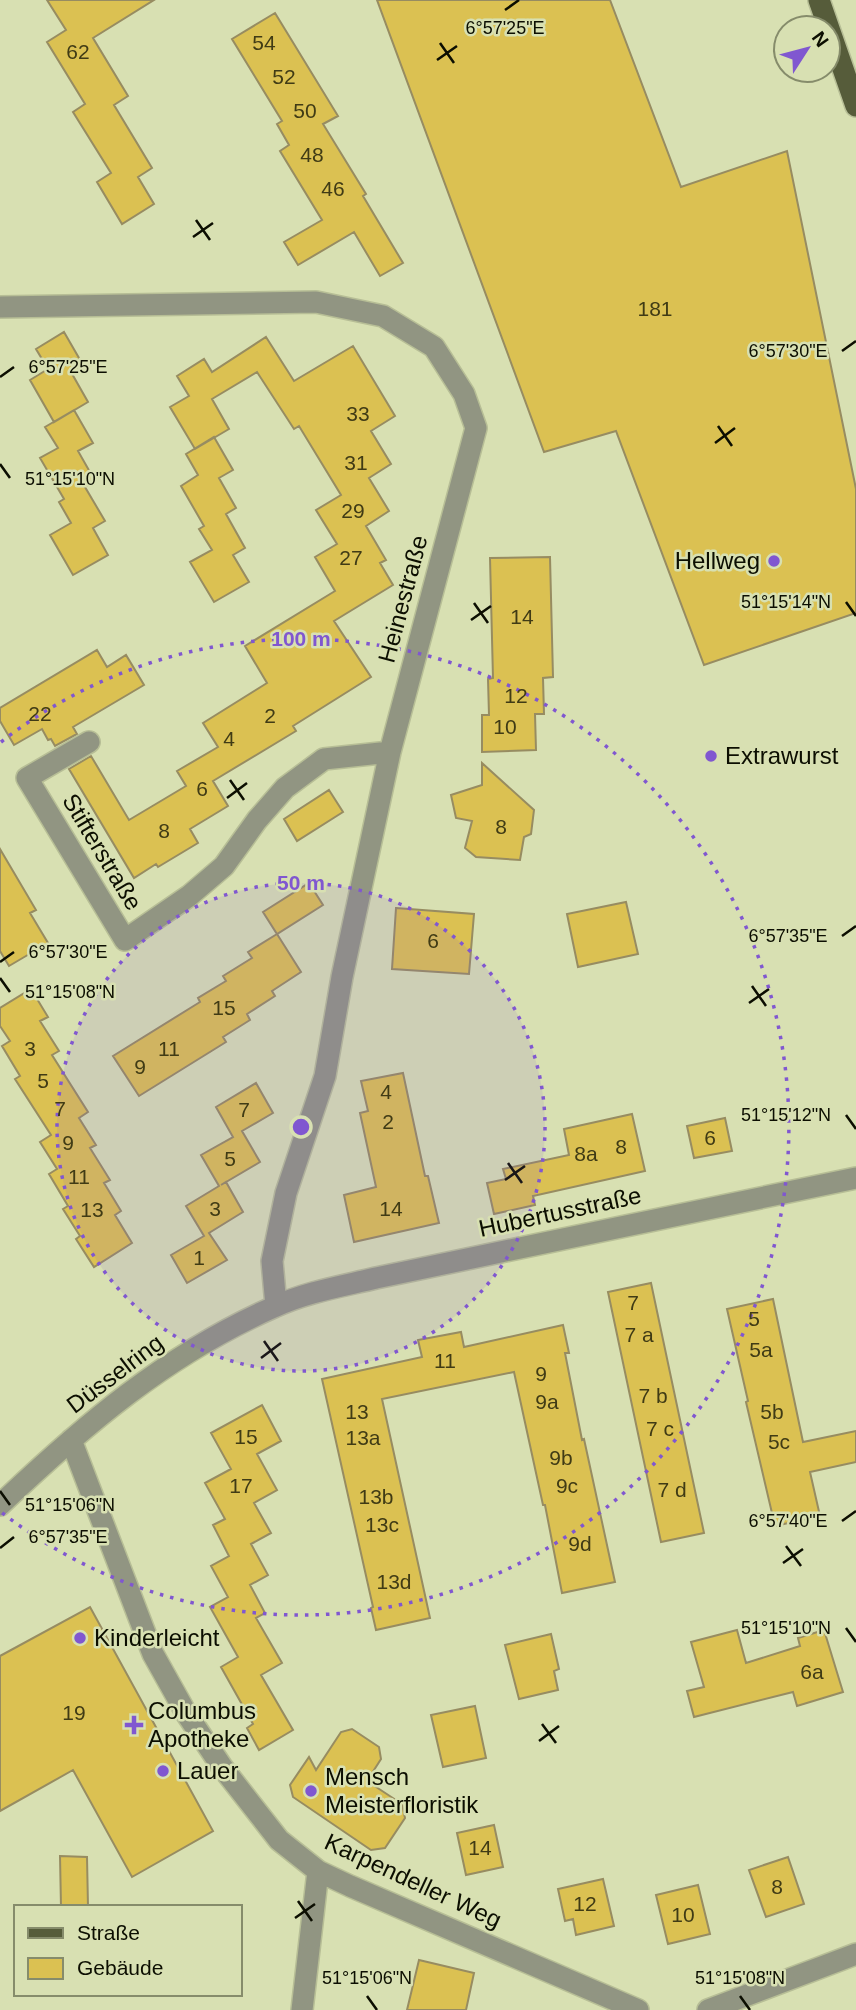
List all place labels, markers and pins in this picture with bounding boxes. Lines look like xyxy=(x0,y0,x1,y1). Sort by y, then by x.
place label: Hellweg xyxy=(675,547,760,574)
marker: Hellweg xyxy=(766,553,782,569)
place label: Extrawurst xyxy=(725,742,839,769)
marker: Extrawurst xyxy=(703,748,719,764)
centre of rings xyxy=(289,1115,313,1139)
place label: Kinderleicht xyxy=(94,1624,220,1651)
marker: Kinderleicht xyxy=(72,1630,88,1646)
place label: Columbus Apotheke xyxy=(148,1697,256,1752)
marker: Columbus Apotheke xyxy=(126,1717,142,1733)
place label: Lauer xyxy=(177,1757,238,1784)
marker: Lauer xyxy=(155,1763,171,1779)
place label: Mensch Meisterfloristik xyxy=(325,1763,479,1818)
marker: Mensch Meisterfloristik xyxy=(303,1783,319,1799)

